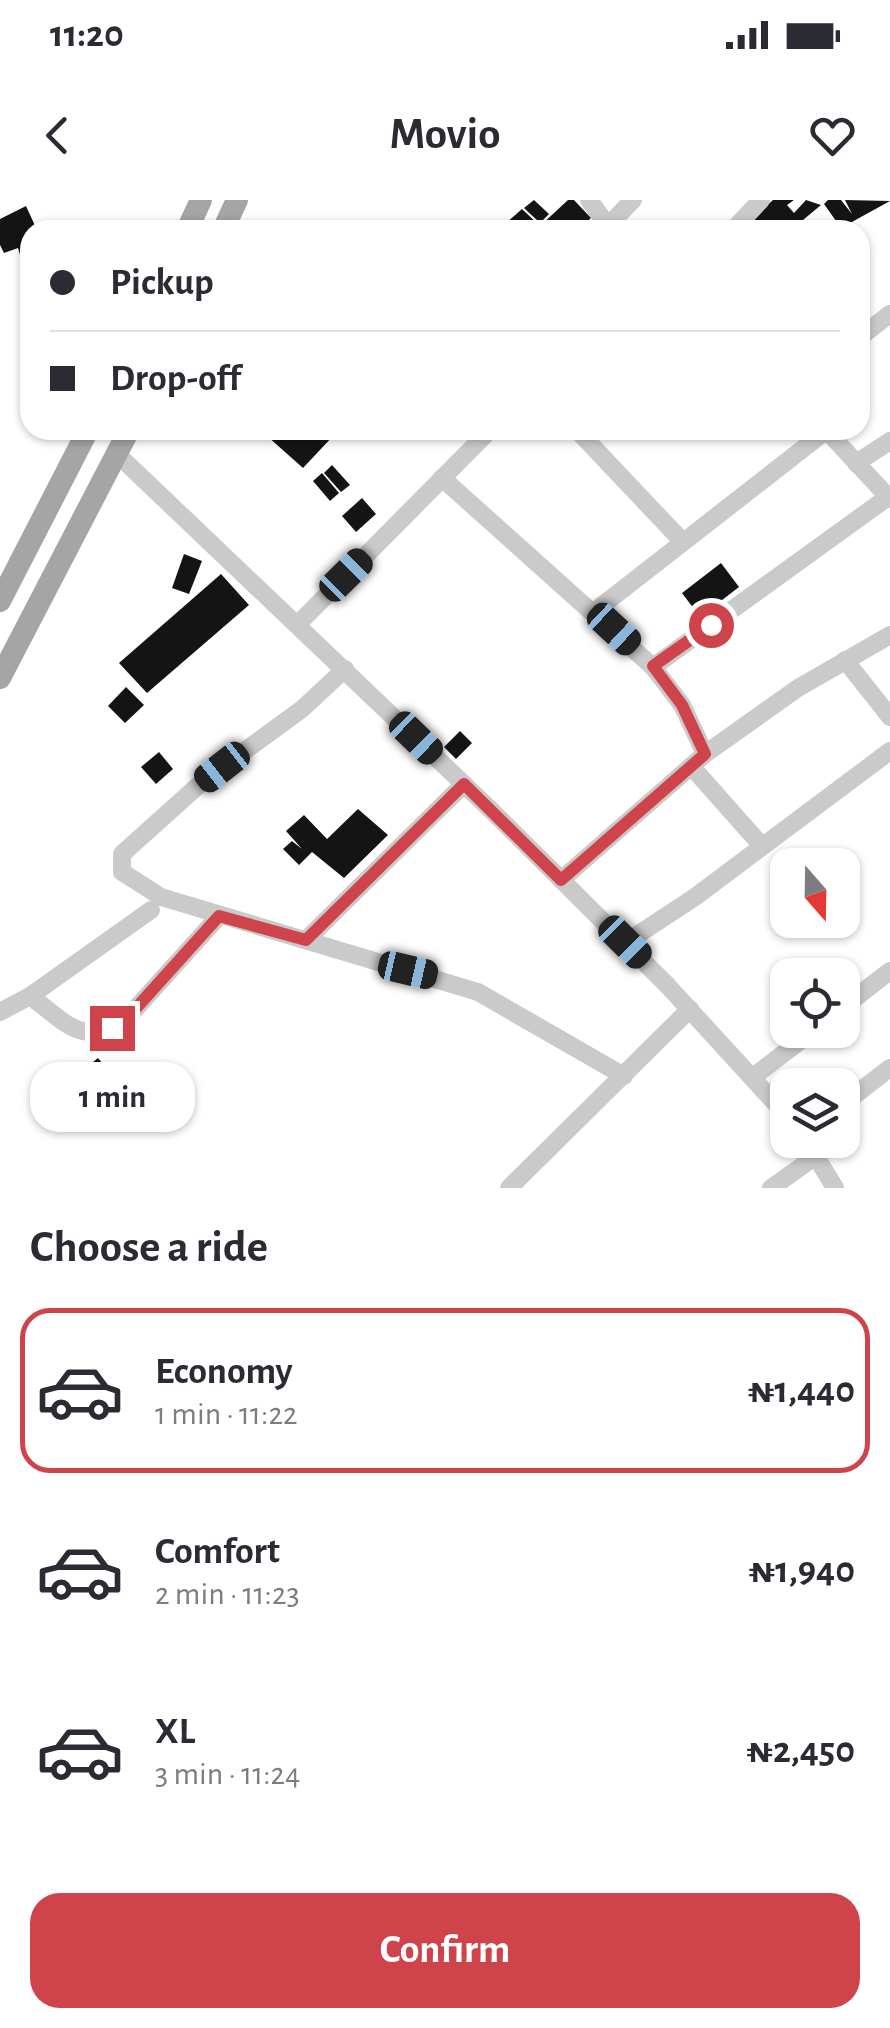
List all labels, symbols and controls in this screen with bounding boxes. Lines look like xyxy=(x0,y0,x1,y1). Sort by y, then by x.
text: 11:20 xyxy=(50,16,124,54)
icon: back xyxy=(30,108,85,163)
icon: heart xyxy=(805,108,860,163)
text: Movio xyxy=(390,112,500,157)
text: Pickup xyxy=(110,264,214,302)
text: Drop-off xyxy=(110,360,241,398)
car xyxy=(314,543,378,607)
car xyxy=(582,598,646,660)
route start xyxy=(689,603,734,648)
car xyxy=(384,706,448,770)
car xyxy=(189,737,255,797)
north arrow xyxy=(770,848,860,938)
map controls xyxy=(770,848,860,1158)
car xyxy=(593,910,657,974)
car xyxy=(375,949,441,991)
button: locate xyxy=(770,958,860,1048)
route end xyxy=(90,1006,135,1051)
callout: 1 min xyxy=(29,1063,194,1133)
button: layers xyxy=(770,1068,860,1158)
text: 1 min xyxy=(79,1081,146,1113)
text: Choose a ride xyxy=(30,1225,268,1270)
icon: car xyxy=(35,1346,125,1436)
text: Economy xyxy=(155,1353,293,1391)
text: ₦1,440 xyxy=(748,1372,855,1410)
text: 1 min · 11:22 xyxy=(155,1398,298,1430)
icon: car xyxy=(35,1526,125,1616)
text: Comfort xyxy=(155,1533,280,1571)
text: ₦1,940 xyxy=(749,1552,855,1590)
text: 2 min · 11:23 xyxy=(155,1578,300,1610)
icon: car xyxy=(35,1706,125,1796)
text: XL xyxy=(155,1713,195,1751)
text: ₦2,450 xyxy=(746,1732,855,1770)
text: 3 min · 11:24 xyxy=(155,1758,301,1790)
button: Confirm xyxy=(30,1893,860,2008)

